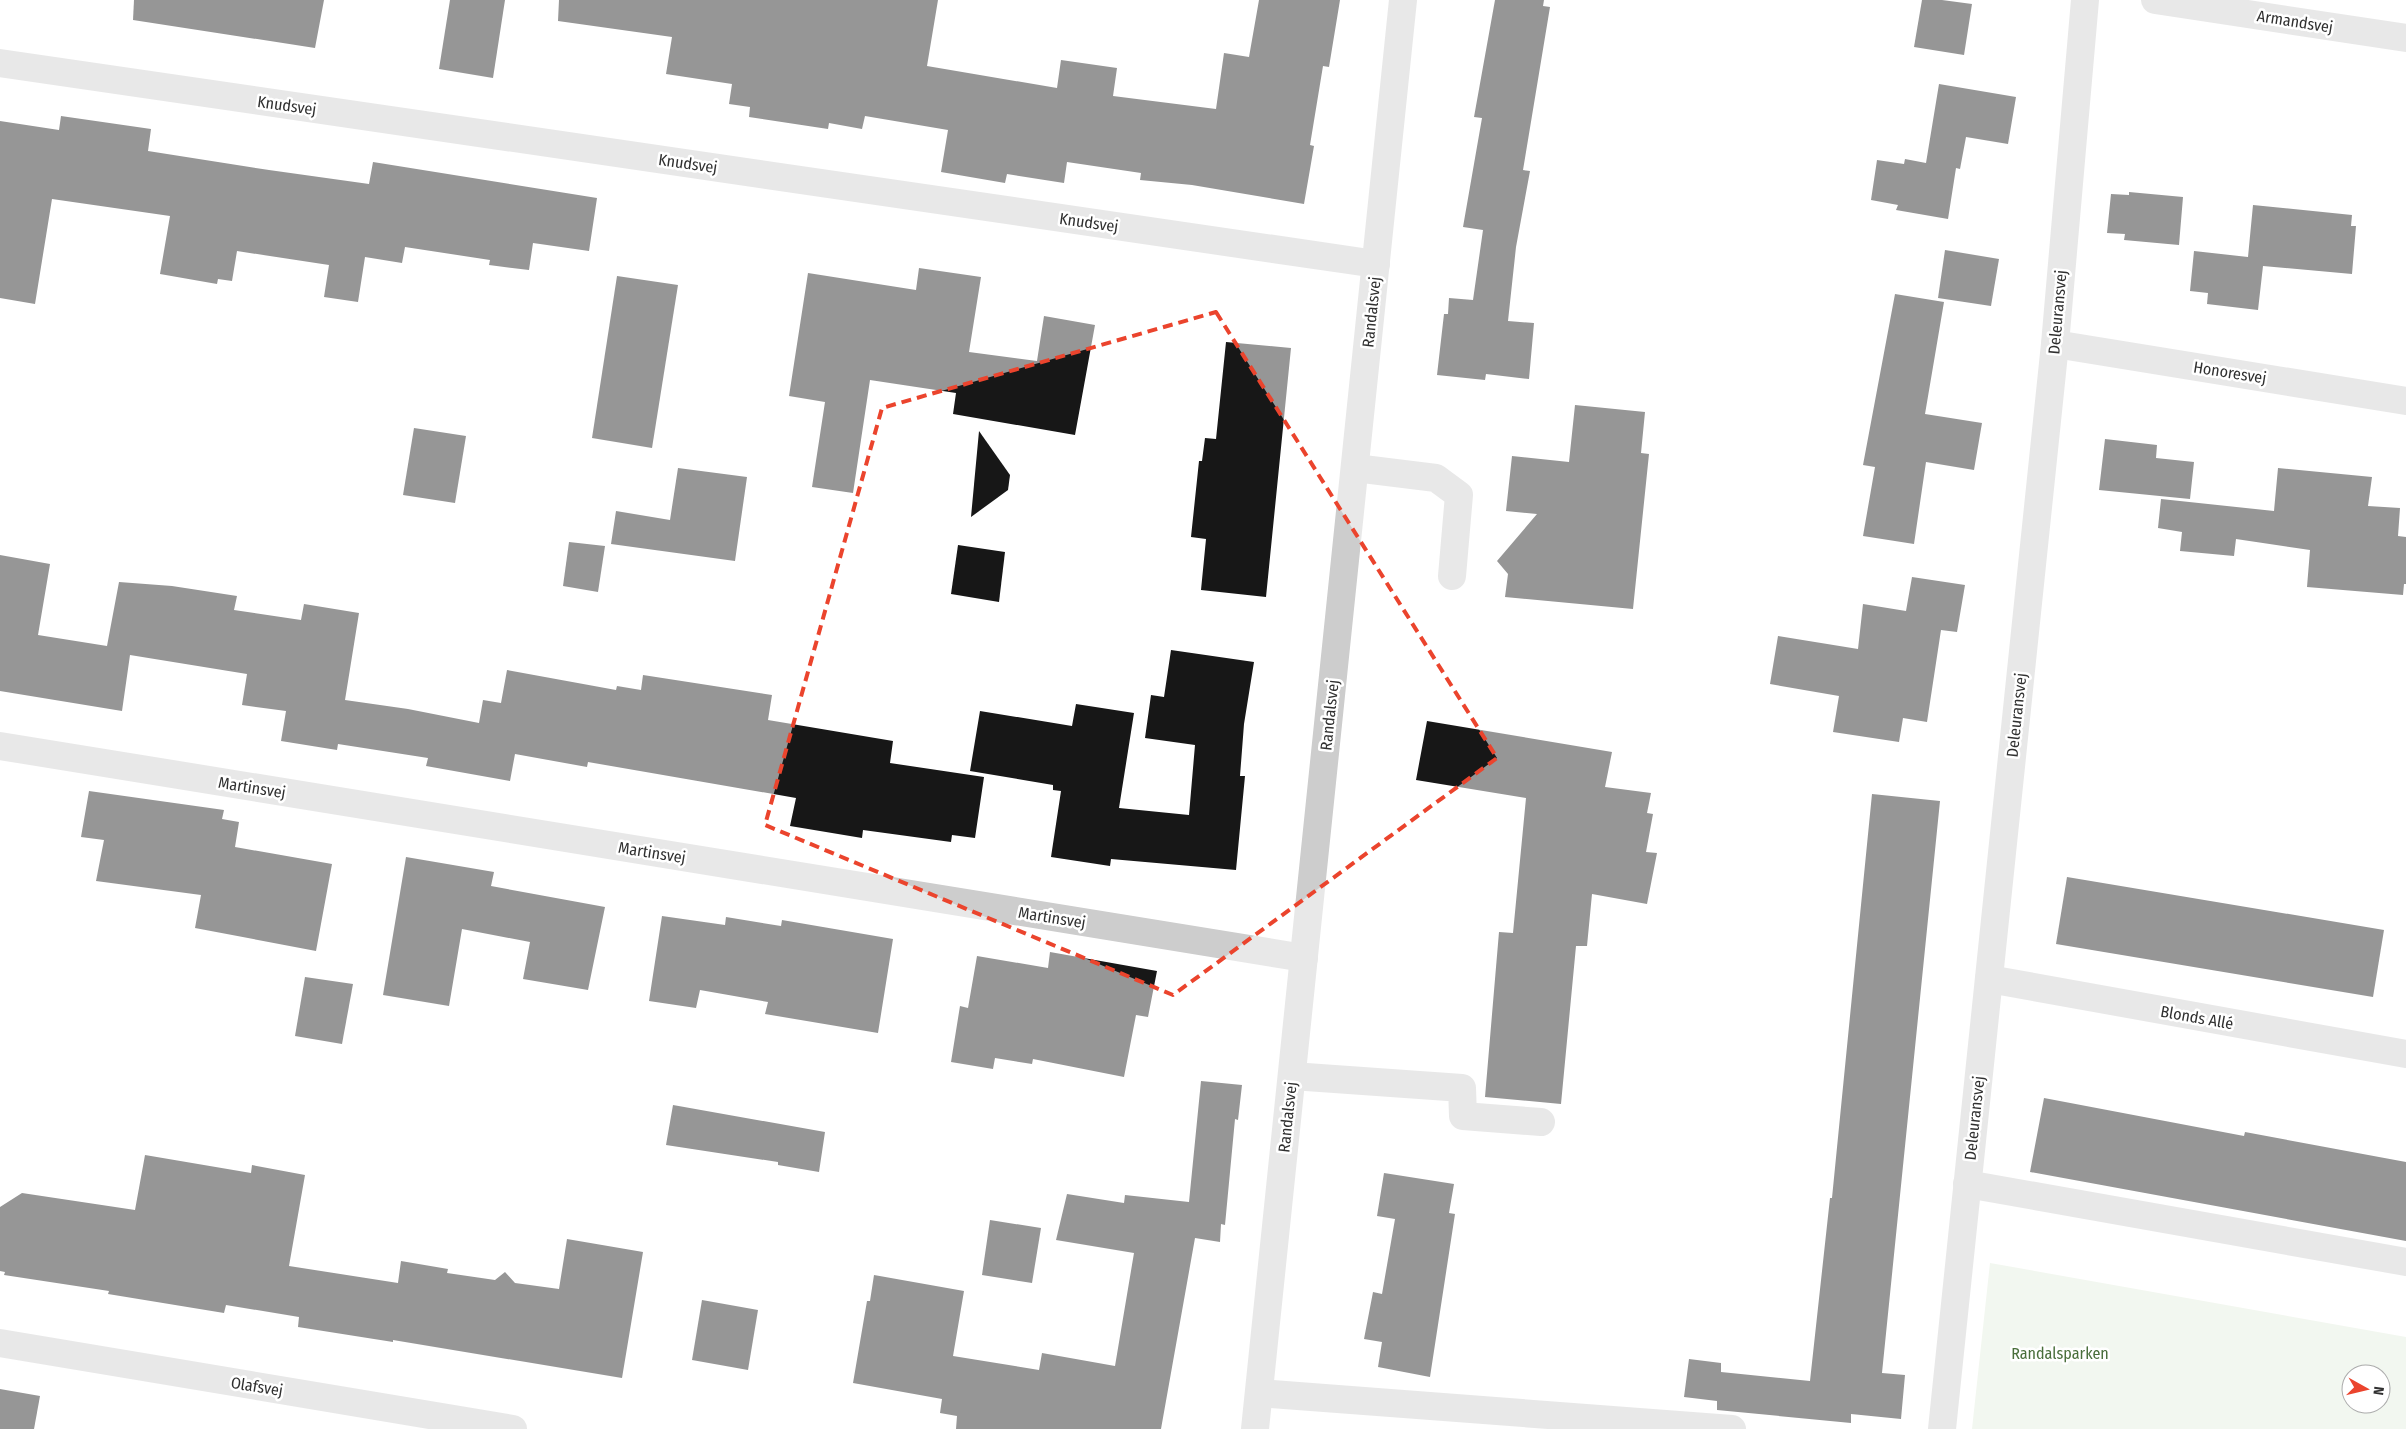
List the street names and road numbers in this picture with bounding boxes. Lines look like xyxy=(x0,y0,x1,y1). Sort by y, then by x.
street label: Armandsvej xyxy=(2256,6,2334,37)
street label: Knudsvej xyxy=(256,92,318,119)
street label: Knudsvej xyxy=(657,150,719,177)
street label: Knudsvej xyxy=(1058,209,1120,236)
street label: Deleuransvej xyxy=(2044,269,2071,355)
street label: Randalsvej xyxy=(1358,276,1385,348)
street label: Honoresvej xyxy=(2192,357,2268,388)
street label: Deleuransvej xyxy=(2003,672,2030,758)
street label: Randalsvej xyxy=(1316,679,1343,751)
street label: Martinsvej xyxy=(217,773,287,802)
street label: Martinsvej xyxy=(617,838,687,867)
street label: Martinsvej xyxy=(1017,903,1087,932)
street label: Blonds Allé xyxy=(2159,1002,2235,1033)
street label: Deleuransvej xyxy=(1961,1075,1988,1161)
street label: Randalsvej xyxy=(1274,1081,1301,1153)
street label: Olafsvej xyxy=(230,1373,284,1400)

